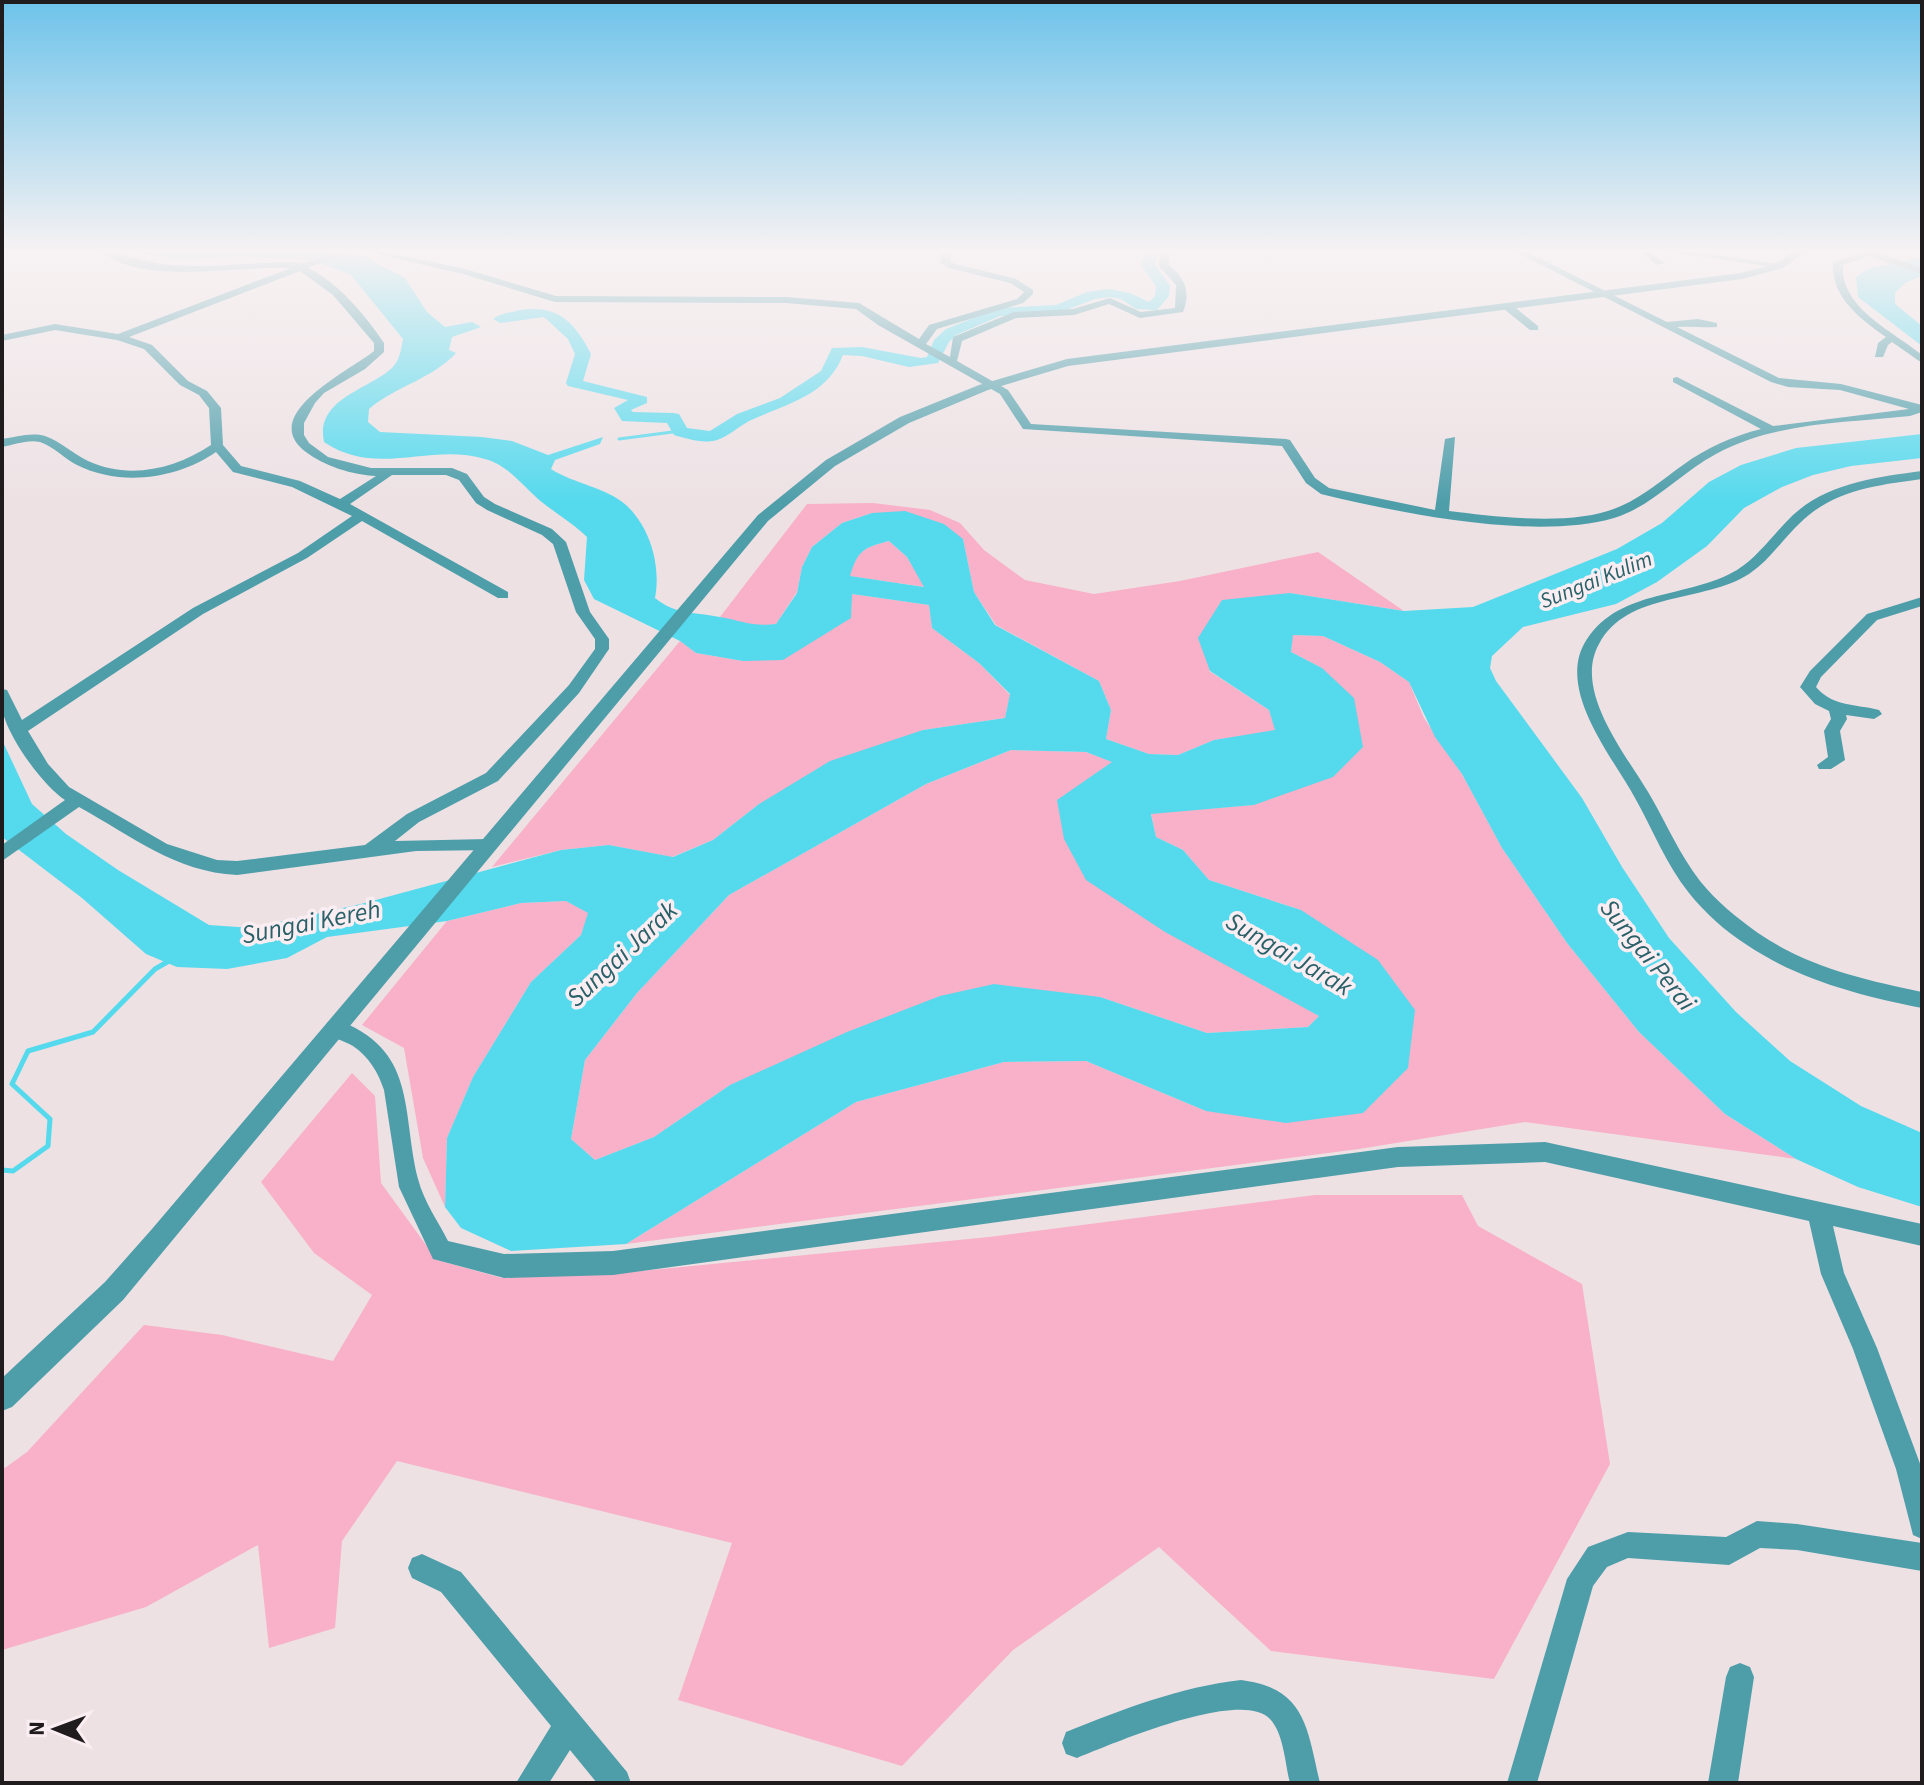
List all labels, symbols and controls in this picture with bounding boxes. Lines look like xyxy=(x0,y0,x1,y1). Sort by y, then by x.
water label: Sungai Kulim xyxy=(1535,543,1657,617)
water label: Sungai Kereh xyxy=(238,890,384,954)
water label: Sungai Perai xyxy=(1591,891,1705,1020)
water label: Sungai Jarak xyxy=(558,892,686,1015)
water label: Sungai Jarak xyxy=(1219,903,1359,1005)
north arrow xyxy=(16,1689,96,1769)
text: N xyxy=(21,1721,53,1736)

